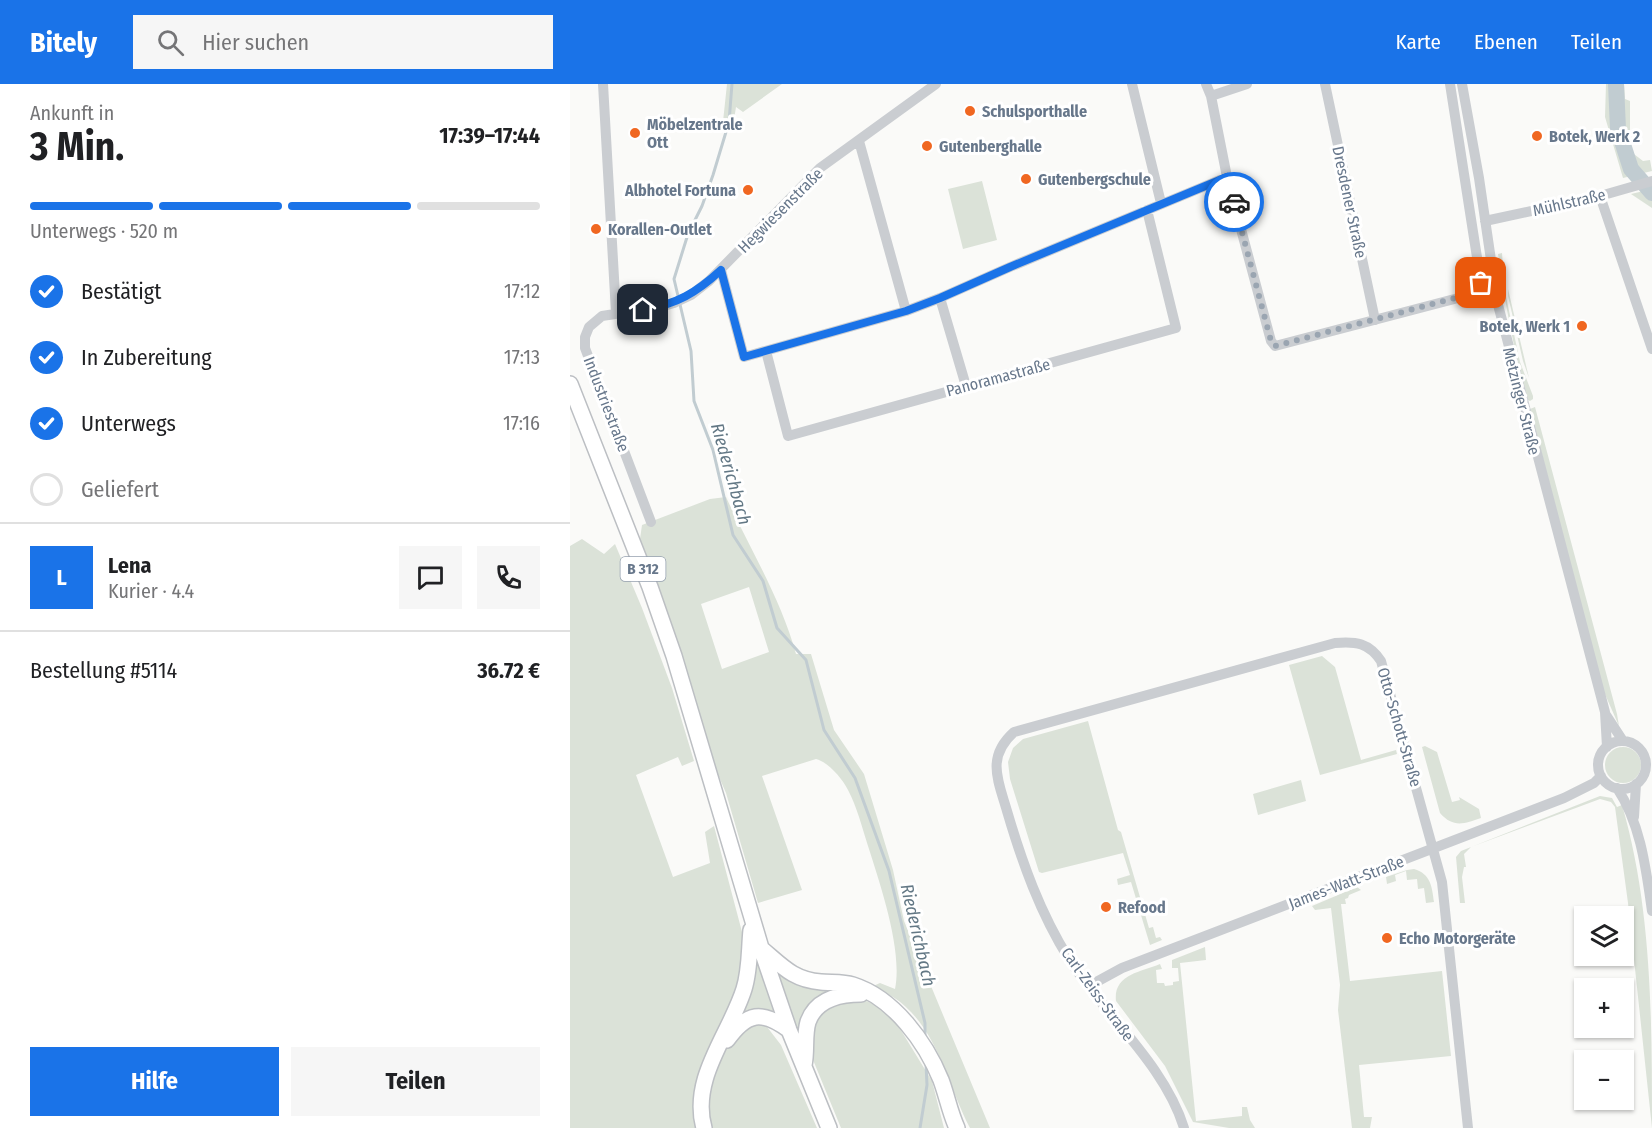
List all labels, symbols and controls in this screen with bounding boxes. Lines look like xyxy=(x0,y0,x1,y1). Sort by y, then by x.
search box xyxy=(133,15,553,69)
text: Bitely xyxy=(30,26,97,59)
icon: search xyxy=(154,26,187,59)
text: Hier suchen xyxy=(202,29,309,56)
text: Karte xyxy=(1395,29,1441,55)
text: Ebenen xyxy=(1474,29,1538,55)
text: Teilen xyxy=(1571,29,1622,55)
text: Ankunft in xyxy=(30,101,114,125)
place label: Schulsporthalle xyxy=(982,102,1087,121)
marker: Schulsporthalle xyxy=(963,104,977,118)
place label: Möbelzentrale Ott xyxy=(647,115,743,152)
text: 17:39–17:44 xyxy=(439,122,540,149)
text: 3 Min. xyxy=(30,124,124,170)
marker: Möbelzentrale Ott xyxy=(628,126,642,140)
place label: Botek, Werk 2 xyxy=(1549,127,1641,146)
marker: Botek, Werk 2 xyxy=(1530,129,1544,143)
place label: Gutenberghalle xyxy=(939,137,1042,156)
marker: Gutenberghalle xyxy=(920,139,934,153)
street label: Dresdener Straße xyxy=(1328,144,1371,260)
street label: Hegwiesenstraße xyxy=(734,164,827,257)
place label: Gutenbergschule xyxy=(1038,170,1151,189)
marker: Gutenbergschule xyxy=(1019,172,1033,186)
courier xyxy=(1204,172,1264,232)
place label: Albhotel Fortuna xyxy=(624,181,736,200)
marker: Albhotel Fortuna xyxy=(741,183,755,197)
street label: Mühlstraße xyxy=(1531,185,1607,220)
icon: car xyxy=(1218,186,1251,219)
text: Unterwegs · 520 m xyxy=(30,219,178,243)
place label: Korallen-Outlet xyxy=(608,220,712,239)
marker: Korallen-Outlet xyxy=(589,222,603,236)
pin xyxy=(1455,257,1506,308)
icon: bag xyxy=(1464,266,1497,299)
icon: check xyxy=(30,275,63,308)
text: Bestätigt xyxy=(81,278,161,305)
text: 17:12 xyxy=(504,279,540,303)
pin xyxy=(617,284,668,335)
icon: home xyxy=(626,293,659,326)
place label: Botek, Werk 1 xyxy=(1479,317,1570,336)
marker: Botek, Werk 1 xyxy=(1575,319,1589,333)
icon: check xyxy=(30,341,63,374)
text: In Zubereitung xyxy=(81,344,212,371)
text: 17:13 xyxy=(504,345,540,369)
street label: Metzinger Straße xyxy=(1499,345,1544,457)
street label: Industriestraße xyxy=(580,354,633,455)
street label: Panoramastraße xyxy=(944,354,1052,400)
icon: check xyxy=(30,407,63,440)
text: Unterwegs xyxy=(81,410,176,437)
text: 17:16 xyxy=(503,411,540,435)
water label: Riederichbach xyxy=(706,421,756,527)
text: Geliefert xyxy=(81,476,159,503)
button: chat xyxy=(399,546,462,609)
button: phone xyxy=(477,546,540,609)
text: Lena xyxy=(108,552,151,579)
road number: B 312 xyxy=(620,557,666,581)
text: L xyxy=(56,564,67,591)
text: Kurier · 4.4 xyxy=(108,579,194,603)
text: Bestellung #5114 xyxy=(30,657,177,684)
text: 36.72 € xyxy=(477,657,540,684)
street label: Otto-Schott-Straße xyxy=(1373,665,1426,789)
street label: James-Watt-Straße xyxy=(1286,852,1407,913)
water label: Riederichbach xyxy=(896,882,940,988)
place label: Refood xyxy=(1118,898,1166,917)
marker: Refood xyxy=(1099,900,1113,914)
map controls xyxy=(1574,906,1634,1110)
button: layers xyxy=(1574,906,1634,966)
place label: Echo Motorgeräte xyxy=(1399,929,1516,948)
marker: Echo Motorgeräte xyxy=(1380,931,1394,945)
street label: Carl-Zeiss-Straße xyxy=(1057,944,1138,1045)
button: + xyxy=(1574,978,1634,1038)
button: Hilfe xyxy=(30,1047,279,1116)
button: Teilen xyxy=(291,1047,540,1116)
button: − xyxy=(1574,1050,1634,1110)

